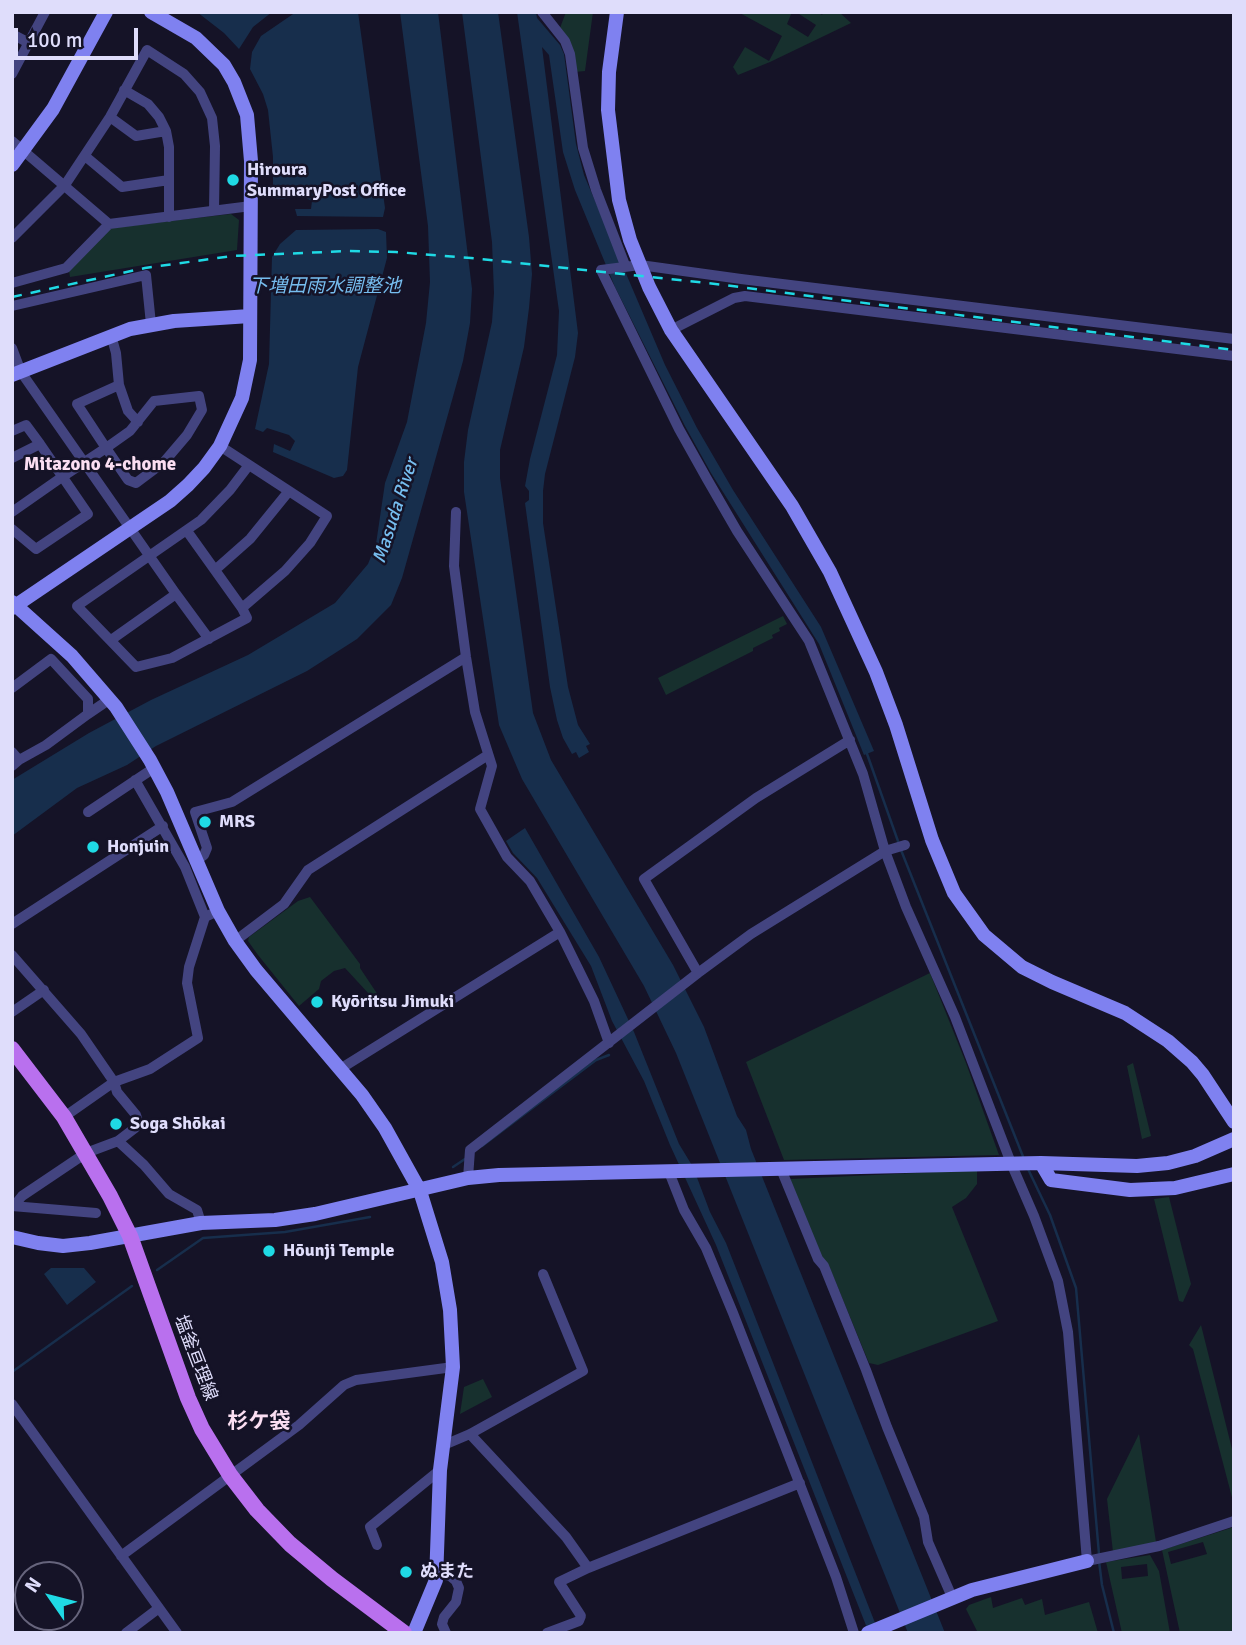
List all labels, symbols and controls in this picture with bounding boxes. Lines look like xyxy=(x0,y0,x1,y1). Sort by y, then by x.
scale bar xyxy=(18,14,142,58)
text: 100 m xyxy=(27,27,82,53)
place label: Hiroura SummaryPost Office xyxy=(247,159,406,202)
marker: Hiroura SummaryPost Office xyxy=(225,172,241,188)
water label: 下増田雨水調整池 xyxy=(249,276,401,298)
district label: Mitazono 4-chome xyxy=(24,454,176,476)
water label: Masuda River xyxy=(368,456,424,566)
place label: MRS xyxy=(219,811,255,833)
marker: MRS xyxy=(197,814,213,830)
place label: Honjuin xyxy=(107,836,169,858)
marker: Honjuin xyxy=(85,839,101,855)
place label: Kyōritsu Jimuki xyxy=(331,991,454,1013)
marker: Kyōritsu Jimuki xyxy=(309,994,325,1010)
place label: Soga Shōkai xyxy=(130,1113,226,1135)
marker: Soga Shōkai xyxy=(108,1116,124,1132)
place label: Hōunji Temple xyxy=(283,1240,394,1262)
marker: Hōunji Temple xyxy=(261,1243,277,1259)
street label: 塩釜亘理線 xyxy=(169,1312,221,1404)
district label: 杉ケ袋 xyxy=(228,1409,290,1435)
north arrow xyxy=(14,1561,84,1631)
place label: ぬまた xyxy=(420,1561,474,1583)
marker: ぬまた xyxy=(398,1564,414,1580)
text: N xyxy=(20,1573,47,1597)

